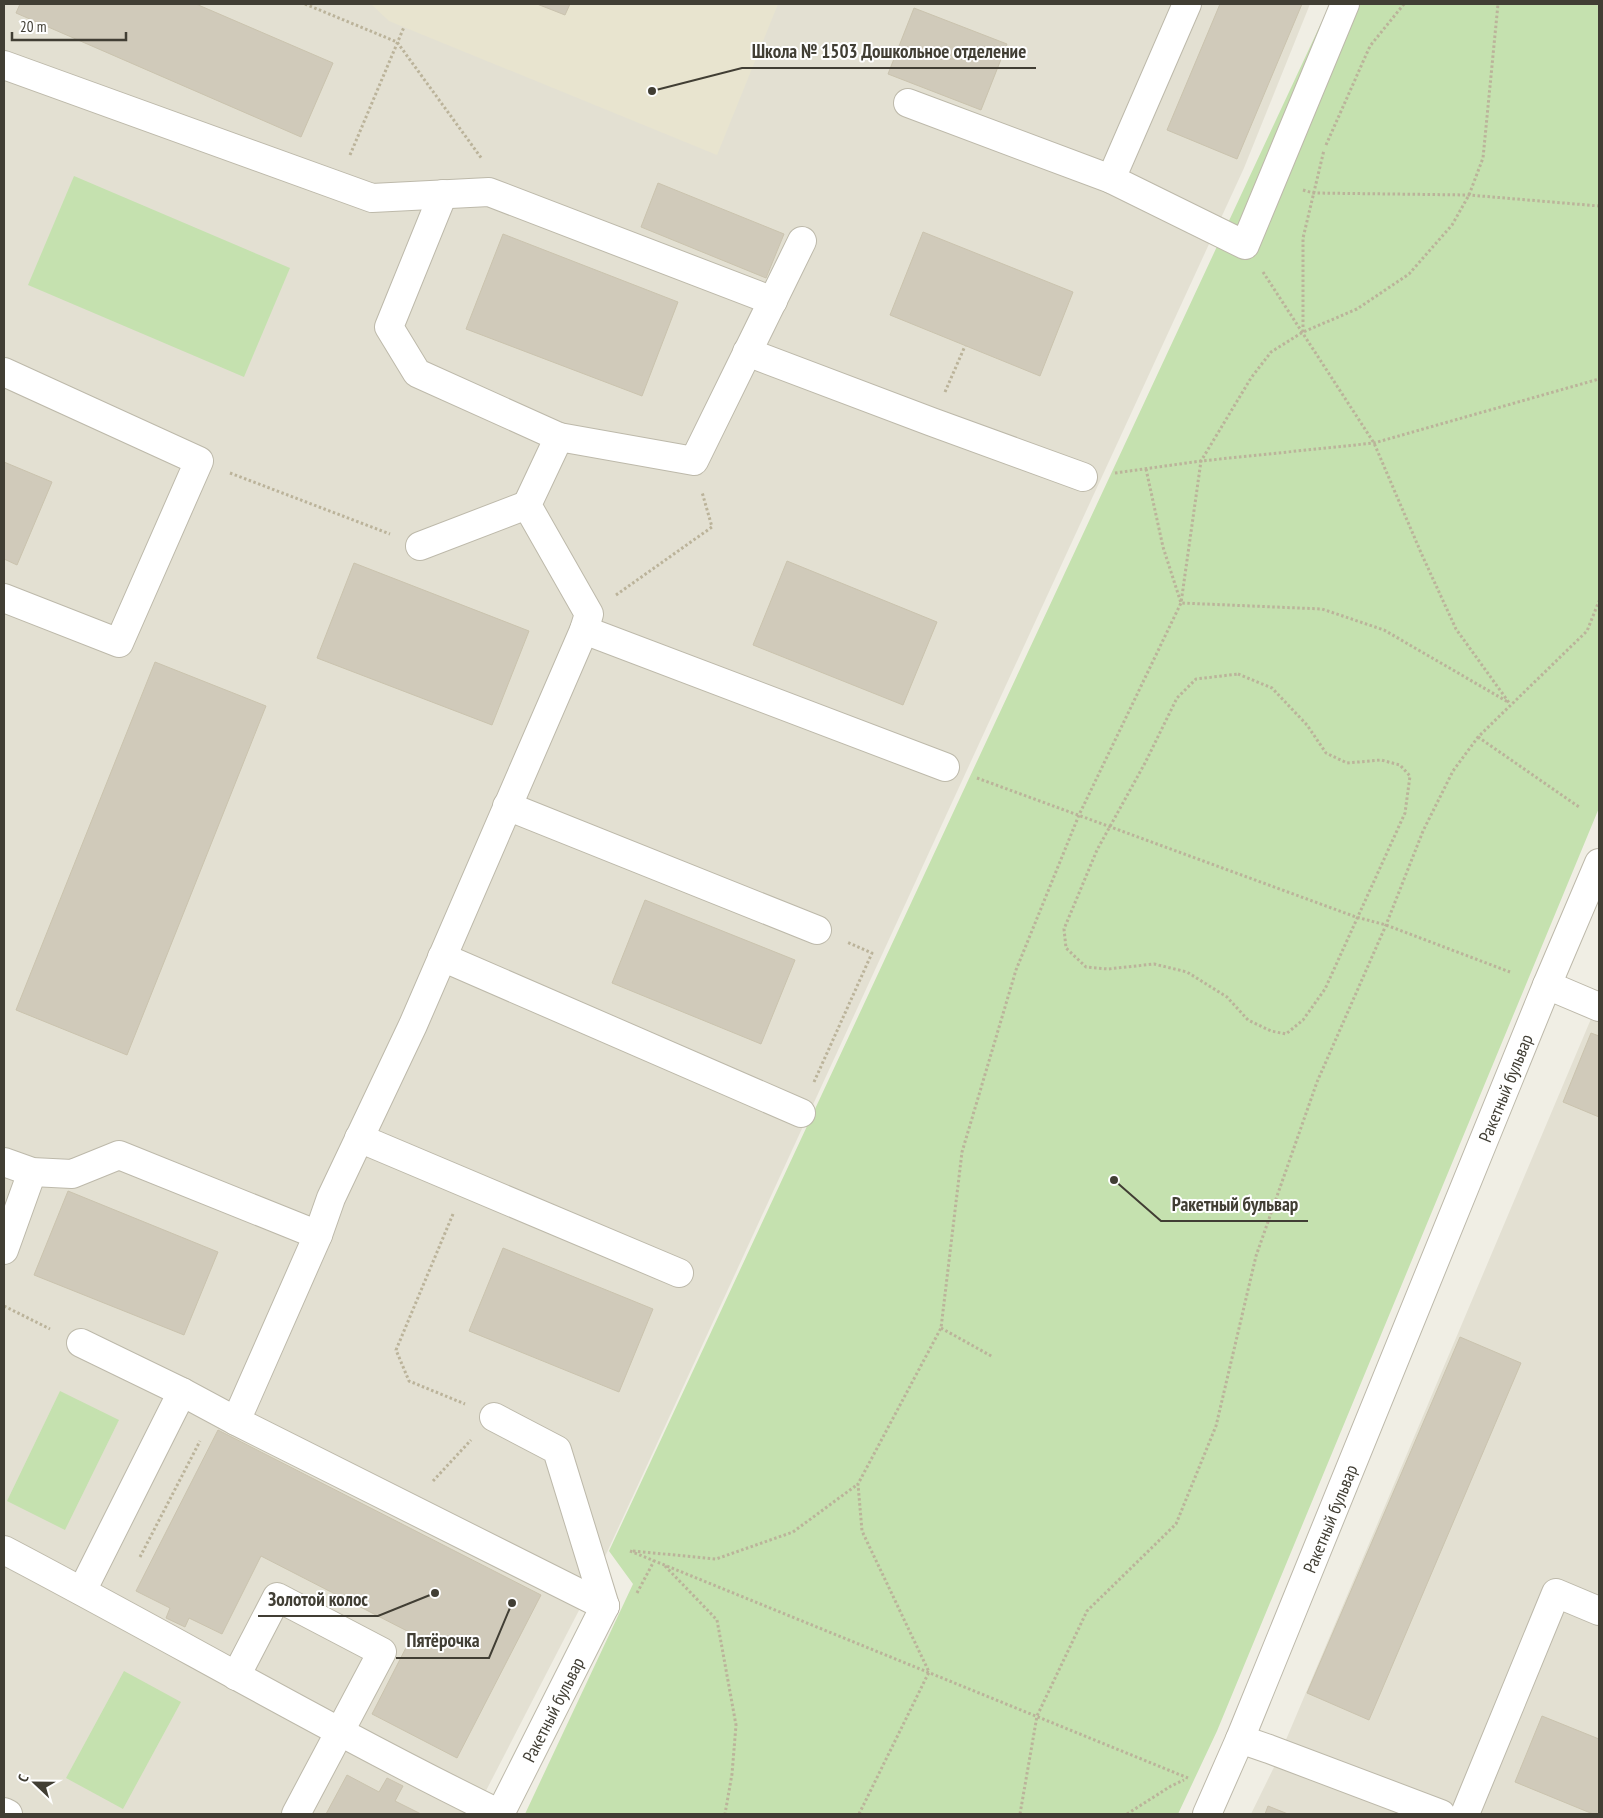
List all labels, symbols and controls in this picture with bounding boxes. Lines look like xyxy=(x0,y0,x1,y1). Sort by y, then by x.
scale bar xyxy=(12,10,126,42)
text: 20 m xyxy=(20,17,46,36)
callout: Школа № 1503 Дошкольное отделение xyxy=(742,34,1036,68)
text: Школа № 1503 Дошкольное отделение xyxy=(752,39,1026,63)
street label: Ракетный бульвар xyxy=(1473,1030,1537,1145)
callout: Ракетный бульвар xyxy=(1161,1187,1308,1221)
text: Ракетный бульвар xyxy=(1172,1192,1299,1216)
street label: Ракетный бульвар xyxy=(1297,1461,1362,1576)
callout: Золотой колос xyxy=(258,1582,378,1616)
text: Золотой колос xyxy=(268,1587,368,1611)
callout: Пятёрочка xyxy=(396,1624,489,1658)
text: Пятёрочка xyxy=(406,1628,480,1652)
street label: Ракетный бульвар xyxy=(517,1653,589,1766)
north arrow xyxy=(10,1758,60,1808)
text: С xyxy=(13,1771,33,1784)

